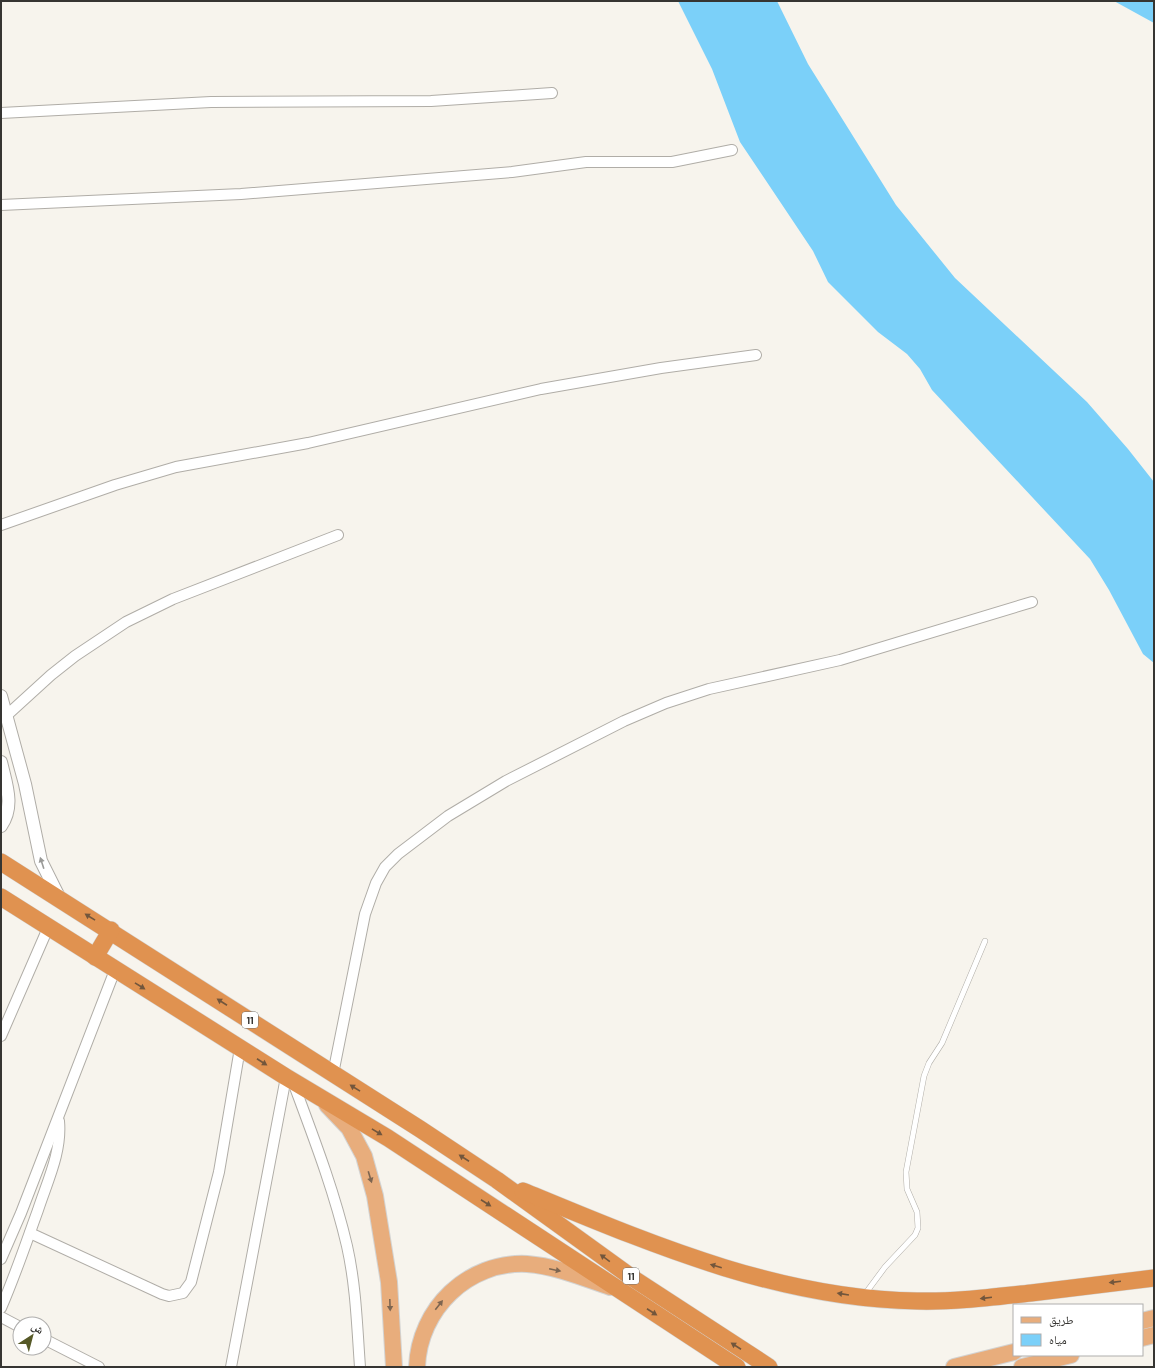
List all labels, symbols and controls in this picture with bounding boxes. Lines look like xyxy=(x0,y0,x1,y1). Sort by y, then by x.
one-way arrow xyxy=(39,857,45,869)
one-way arrow xyxy=(85,913,95,921)
one-way arrow xyxy=(135,982,145,990)
one-way arrow xyxy=(217,999,228,1006)
road number: 11 xyxy=(242,1012,258,1028)
one-way arrow xyxy=(257,1058,267,1066)
one-way arrow xyxy=(350,1084,360,1092)
one-way arrow xyxy=(372,1128,382,1136)
one-way arrow xyxy=(459,1155,470,1162)
one-way arrow xyxy=(367,1171,373,1183)
one-way arrow xyxy=(481,1199,491,1207)
one-way arrow xyxy=(600,1254,610,1262)
one-way arrow xyxy=(710,1263,722,1269)
one-way arrow xyxy=(549,1267,561,1273)
road number: 11 xyxy=(623,1268,639,1284)
one-way arrow xyxy=(1109,1279,1121,1286)
one-way arrow xyxy=(837,1291,849,1297)
one-way arrow xyxy=(980,1295,992,1301)
one-way arrow xyxy=(387,1299,393,1312)
one-way arrow xyxy=(435,1300,444,1311)
legend xyxy=(1013,1304,1143,1356)
one-way arrow xyxy=(646,1308,657,1316)
text: طريق xyxy=(1049,1312,1074,1327)
north arrow xyxy=(12,1316,52,1356)
text: ش xyxy=(28,1319,47,1338)
text: مياه xyxy=(1049,1332,1067,1347)
one-way arrow xyxy=(730,1342,742,1349)

